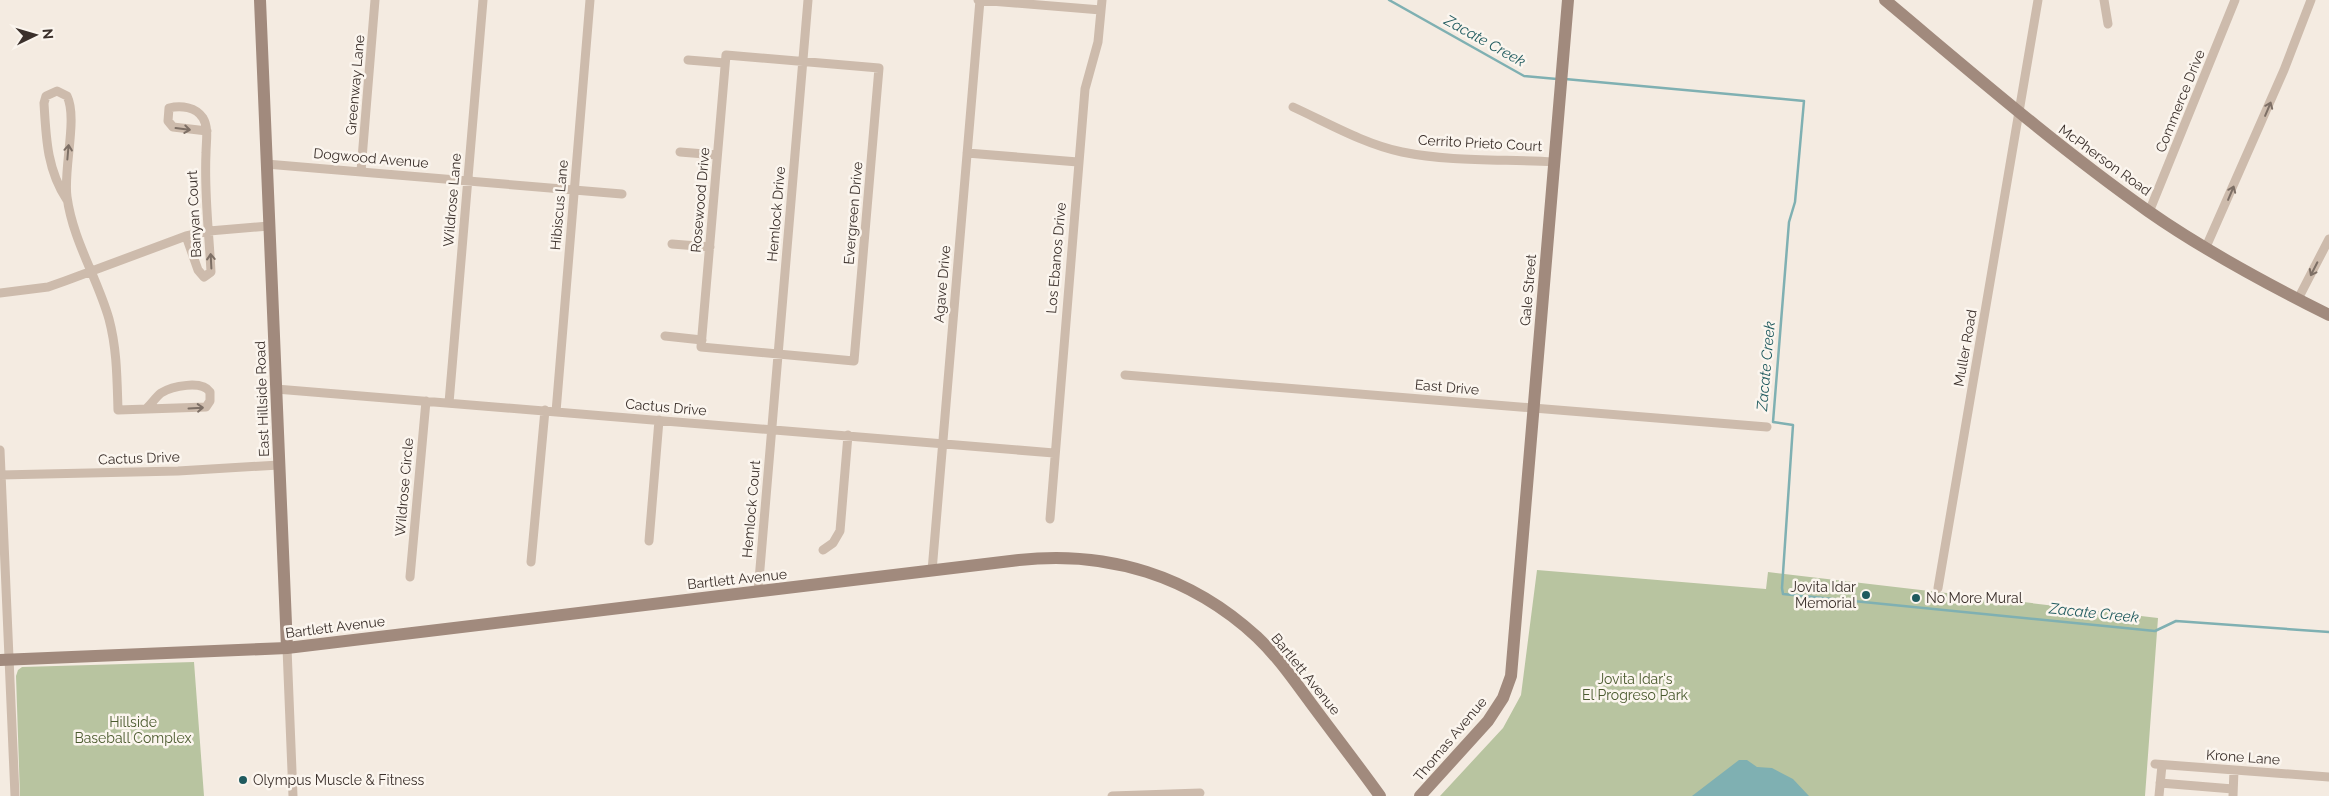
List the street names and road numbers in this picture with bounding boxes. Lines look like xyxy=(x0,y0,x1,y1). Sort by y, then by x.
street label: Greenway Lane xyxy=(343,34,367,136)
street label: Commerce Drive xyxy=(2152,47,2208,155)
street label: McPherson Road xyxy=(2056,121,2154,199)
street label: Cerrito Prieto Court xyxy=(1418,132,1543,154)
street label: Dogwood Avenue xyxy=(313,145,429,171)
street label: Rosewood Drive xyxy=(687,147,713,253)
street label: Wildrose Lane xyxy=(440,153,464,247)
street label: Hibiscus Lane xyxy=(547,159,571,251)
street label: Evergreen Drive xyxy=(841,161,865,265)
street label: Hemlock Drive xyxy=(764,166,788,262)
street label: Banyan Court xyxy=(184,170,204,258)
street label: Los Ebanos Drive xyxy=(1043,202,1069,314)
street label: Agave Drive xyxy=(931,245,953,323)
street label: Gale Street xyxy=(1517,253,1539,327)
street label: Muller Road xyxy=(1950,308,1980,388)
street label: East Hillside Road xyxy=(252,341,272,457)
street label: East Drive xyxy=(1414,376,1480,398)
street label: Cactus Drive xyxy=(625,395,707,419)
street label: Wildrose Circle xyxy=(392,437,416,537)
street label: Cactus Drive xyxy=(98,449,180,467)
street label: Hemlock Court xyxy=(739,459,763,558)
street label: Bartlett Avenue xyxy=(686,566,788,592)
street label: Bartlett Avenue xyxy=(284,613,386,641)
street label: Bartlett Avenue xyxy=(1268,630,1344,718)
street label: Thomas Avenue xyxy=(1410,694,1490,784)
street label: Krone Lane xyxy=(2205,746,2281,768)

